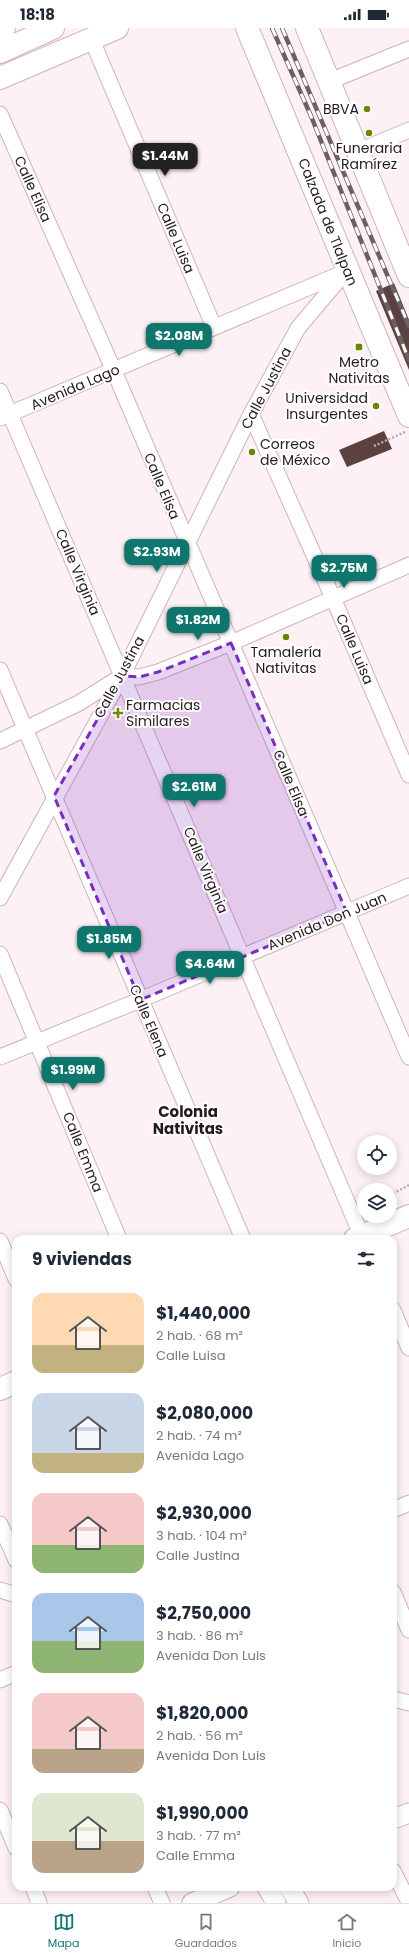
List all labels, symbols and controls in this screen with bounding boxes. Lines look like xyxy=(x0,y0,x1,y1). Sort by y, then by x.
text: 18:18 xyxy=(20,4,55,25)
place label: BBVA xyxy=(323,99,359,119)
marker: BBVA xyxy=(362,104,372,114)
marker: Funeraria Ramírez xyxy=(364,128,374,138)
place label: Funeraria Ramírez xyxy=(336,138,402,174)
pin: $1.44M xyxy=(132,143,198,177)
text: $1.44M xyxy=(142,146,188,165)
street label: Calle Elisa xyxy=(10,153,56,225)
street label: Calzada de Tlalpan xyxy=(293,155,363,289)
street label: Calle Luisa xyxy=(152,200,200,276)
pin: $2.08M xyxy=(146,323,212,357)
text: $2.08M xyxy=(155,326,203,345)
marker: Metro Nativitas xyxy=(354,342,364,352)
street label: Calle Justina xyxy=(236,343,296,433)
place label: Metro Nativitas xyxy=(328,352,390,388)
street label: Avenida Lago xyxy=(27,359,123,415)
place label: Universidad Insurgentes xyxy=(285,388,368,424)
marker: Universidad Insurgentes xyxy=(371,401,381,411)
place label: Correos de México xyxy=(260,434,330,470)
marker: Correos de México xyxy=(247,447,257,457)
street label: Calle Elisa xyxy=(139,450,185,522)
street label: Calle Virginia xyxy=(51,526,105,618)
pin: $2.93M xyxy=(124,539,190,573)
text: $2.93M xyxy=(133,542,181,561)
pin: $2.75M xyxy=(311,555,377,589)
text: $2.75M xyxy=(321,558,367,577)
pin: $1.82M xyxy=(165,607,231,641)
text: $1.82M xyxy=(176,610,220,629)
street label: Calle Luisa xyxy=(331,611,379,687)
street label: Calle Justina xyxy=(89,632,149,722)
marker: Tamalería Nativitas xyxy=(281,632,291,642)
place label: Tamalería Nativitas xyxy=(250,642,322,678)
place label: Farmacias Similares xyxy=(126,695,200,731)
marker: Farmacias Similares xyxy=(113,708,123,718)
street label: Calle Elisa xyxy=(268,747,314,819)
pin: $2.61M xyxy=(161,774,227,808)
text: $2.61M xyxy=(172,777,216,796)
street label: Calle Virginia xyxy=(179,824,233,916)
street label: Avenida Don Juan xyxy=(264,887,390,955)
pin: $1.85M xyxy=(76,926,142,960)
text: $1.85M xyxy=(86,929,132,948)
pin: $4.64M xyxy=(177,951,243,985)
text: $4.64M xyxy=(185,954,235,973)
street label: Calle Elena xyxy=(125,982,173,1060)
pin: $1.99M xyxy=(40,1057,106,1091)
text: $1.99M xyxy=(50,1060,96,1079)
district label: Colonia Nativitas xyxy=(153,1101,223,1139)
street label: Calle Emma xyxy=(58,1109,108,1195)
map controls xyxy=(357,1135,397,1223)
button: locate xyxy=(357,1135,397,1175)
button: layers xyxy=(357,1183,397,1223)
text: 9 viviendas xyxy=(32,1247,132,1271)
icon: filters xyxy=(355,1248,377,1270)
text: $1,440,000 xyxy=(156,1301,251,1325)
icon: home xyxy=(64,1309,112,1357)
text: 2 hab. · 68 m² xyxy=(156,1326,243,1345)
text: Calle Luisa xyxy=(156,1346,225,1365)
text: $2,080,000 xyxy=(156,1401,253,1425)
icon: home xyxy=(64,1409,112,1457)
text: 2 hab. · 74 m² xyxy=(156,1426,242,1445)
text: Avenida Lago xyxy=(156,1446,244,1465)
text: $2,930,000 xyxy=(156,1501,252,1525)
icon: home xyxy=(64,1509,112,1557)
text: 3 hab. · 104 m² xyxy=(156,1526,247,1545)
text: Calle Justina xyxy=(156,1546,240,1565)
text: $2,750,000 xyxy=(156,1601,251,1625)
icon: home xyxy=(64,1609,112,1657)
text: 3 hab. · 86 m² xyxy=(156,1626,243,1645)
text: Avenida Don Luis xyxy=(156,1646,266,1665)
text: $1,820,000 xyxy=(156,1701,248,1725)
icon: home xyxy=(64,1709,112,1757)
text: 2 hab. · 56 m² xyxy=(156,1726,243,1745)
text: Avenida Don Luis xyxy=(156,1746,266,1765)
text: $1,990,000 xyxy=(156,1801,249,1825)
icon: home xyxy=(64,1809,112,1857)
text: 3 hab. · 77 m² xyxy=(156,1826,241,1845)
text: Calle Emma xyxy=(156,1846,235,1865)
tab: Mapa xyxy=(48,1911,79,1952)
tab: Guardados xyxy=(175,1911,237,1952)
tab: Inicio xyxy=(332,1911,361,1952)

